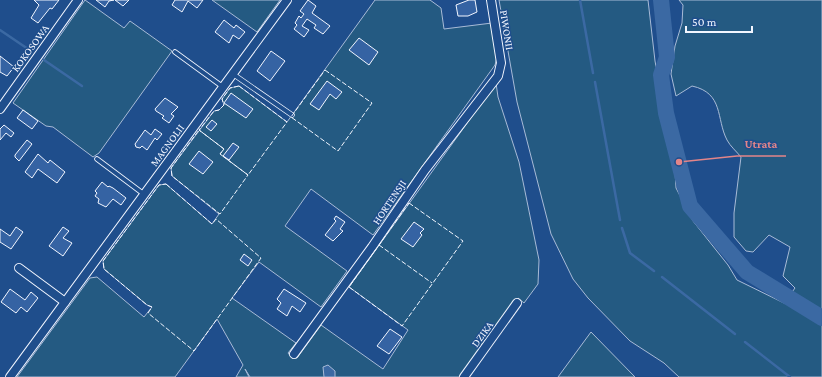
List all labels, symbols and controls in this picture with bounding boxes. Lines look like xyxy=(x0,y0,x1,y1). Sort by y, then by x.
scale bar xyxy=(686,8,752,34)
street label: PIWONII xyxy=(498,9,516,51)
text: 50 m xyxy=(692,15,717,29)
street label: KOKOSOWA xyxy=(9,21,52,74)
street label: MAGNOLII xyxy=(148,122,186,168)
callout: Utrata xyxy=(737,132,786,156)
text: Utrata xyxy=(745,137,778,151)
street label: HORTENSJI xyxy=(370,177,409,227)
street label: DZIKA xyxy=(469,318,496,349)

